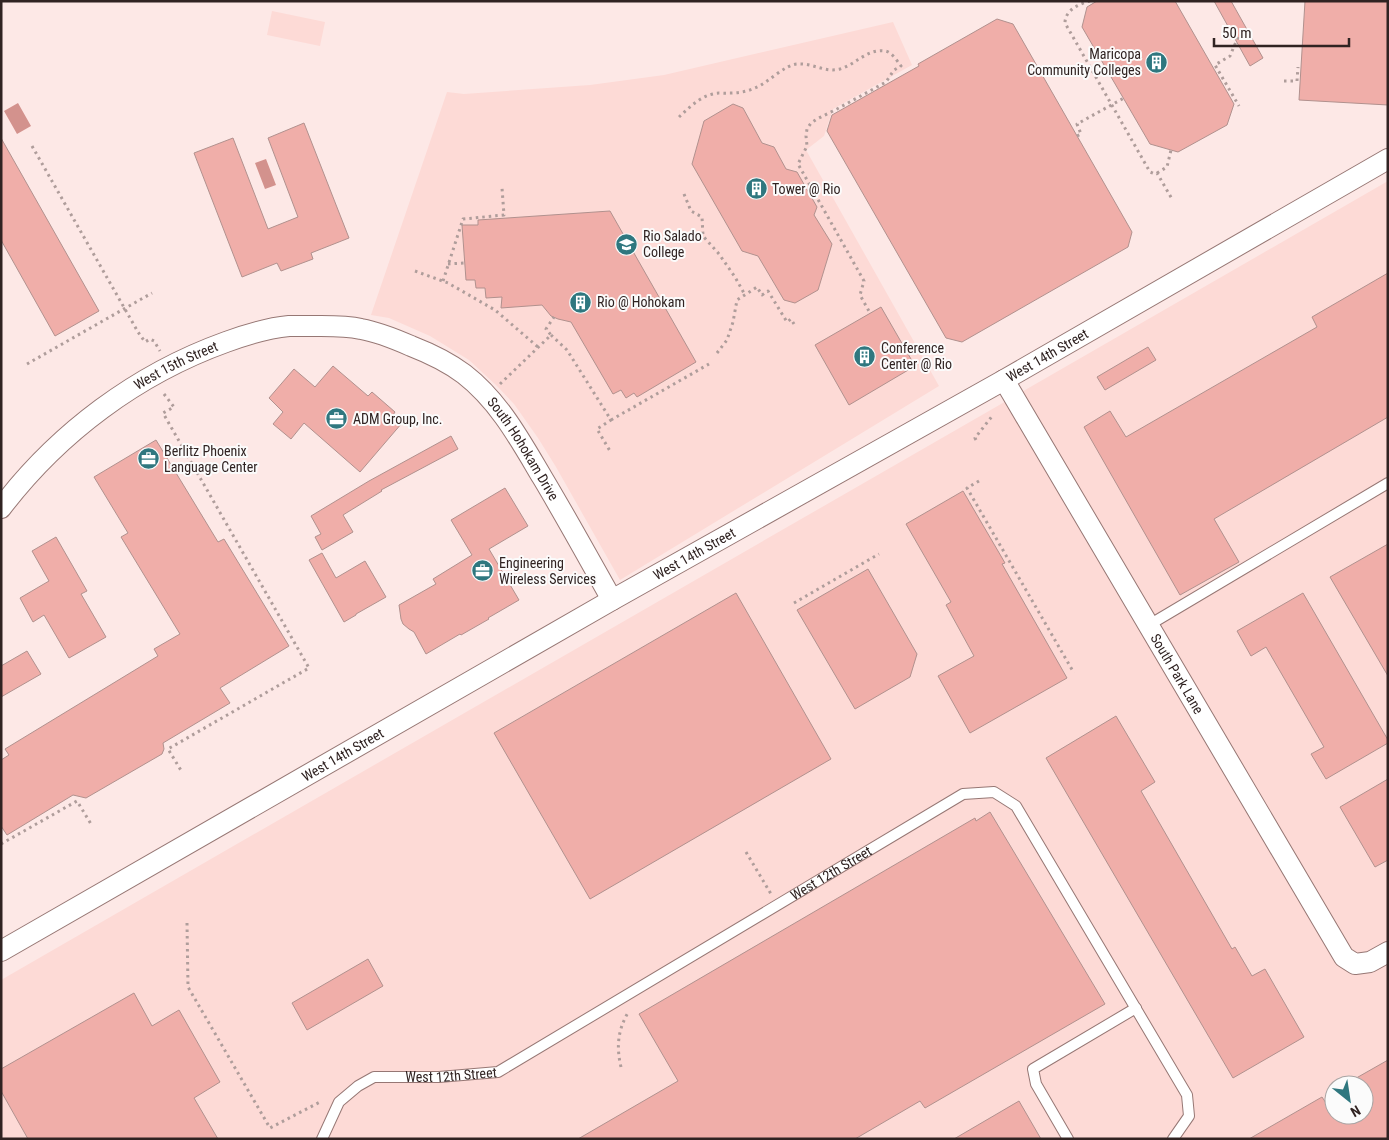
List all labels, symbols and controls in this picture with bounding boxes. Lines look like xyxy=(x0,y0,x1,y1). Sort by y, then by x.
scale bar xyxy=(1214,15,1349,47)
text: 50 m xyxy=(1222,24,1252,42)
place label: Maricopa Community Colleges xyxy=(1027,46,1141,78)
building icon: Maricopa Community Colleges xyxy=(1145,50,1169,74)
building icon: Tower @ Rio xyxy=(744,177,768,201)
place label: Tower @ Rio xyxy=(772,181,840,197)
place label: Rio Salado College xyxy=(643,228,702,260)
school or university icon: Rio Salado College xyxy=(615,232,639,256)
building icon: Rio @ Hohokam xyxy=(569,290,593,314)
place label: Rio @ Hohokam xyxy=(597,294,685,310)
street label: West 14th Street xyxy=(1004,325,1091,385)
street label: West 15th Street xyxy=(131,338,220,393)
place label: Conference Center @ Rio xyxy=(881,340,952,372)
building icon: Conference Center @ Rio xyxy=(853,344,877,368)
street label: South Hohokam Drive xyxy=(484,394,562,504)
office icon: ADM Group, Inc. xyxy=(325,407,349,431)
place label: ADM Group, Inc. xyxy=(353,411,442,427)
place label: Berlitz Phoenix Language Center xyxy=(164,443,257,475)
office icon: Berlitz Phoenix Language Center xyxy=(136,447,160,471)
street label: West 14th Street xyxy=(650,524,738,583)
place label: Engineering Wireless Services xyxy=(499,555,596,587)
office icon: Engineering Wireless Services xyxy=(471,559,495,583)
street label: South Park Lane xyxy=(1147,631,1207,717)
street label: West 14th Street xyxy=(299,725,386,784)
street label: West 12th Street xyxy=(787,843,874,903)
street label: West 12th Street xyxy=(405,1064,497,1085)
north arrow xyxy=(1324,1075,1374,1125)
text: N xyxy=(1348,1102,1363,1120)

